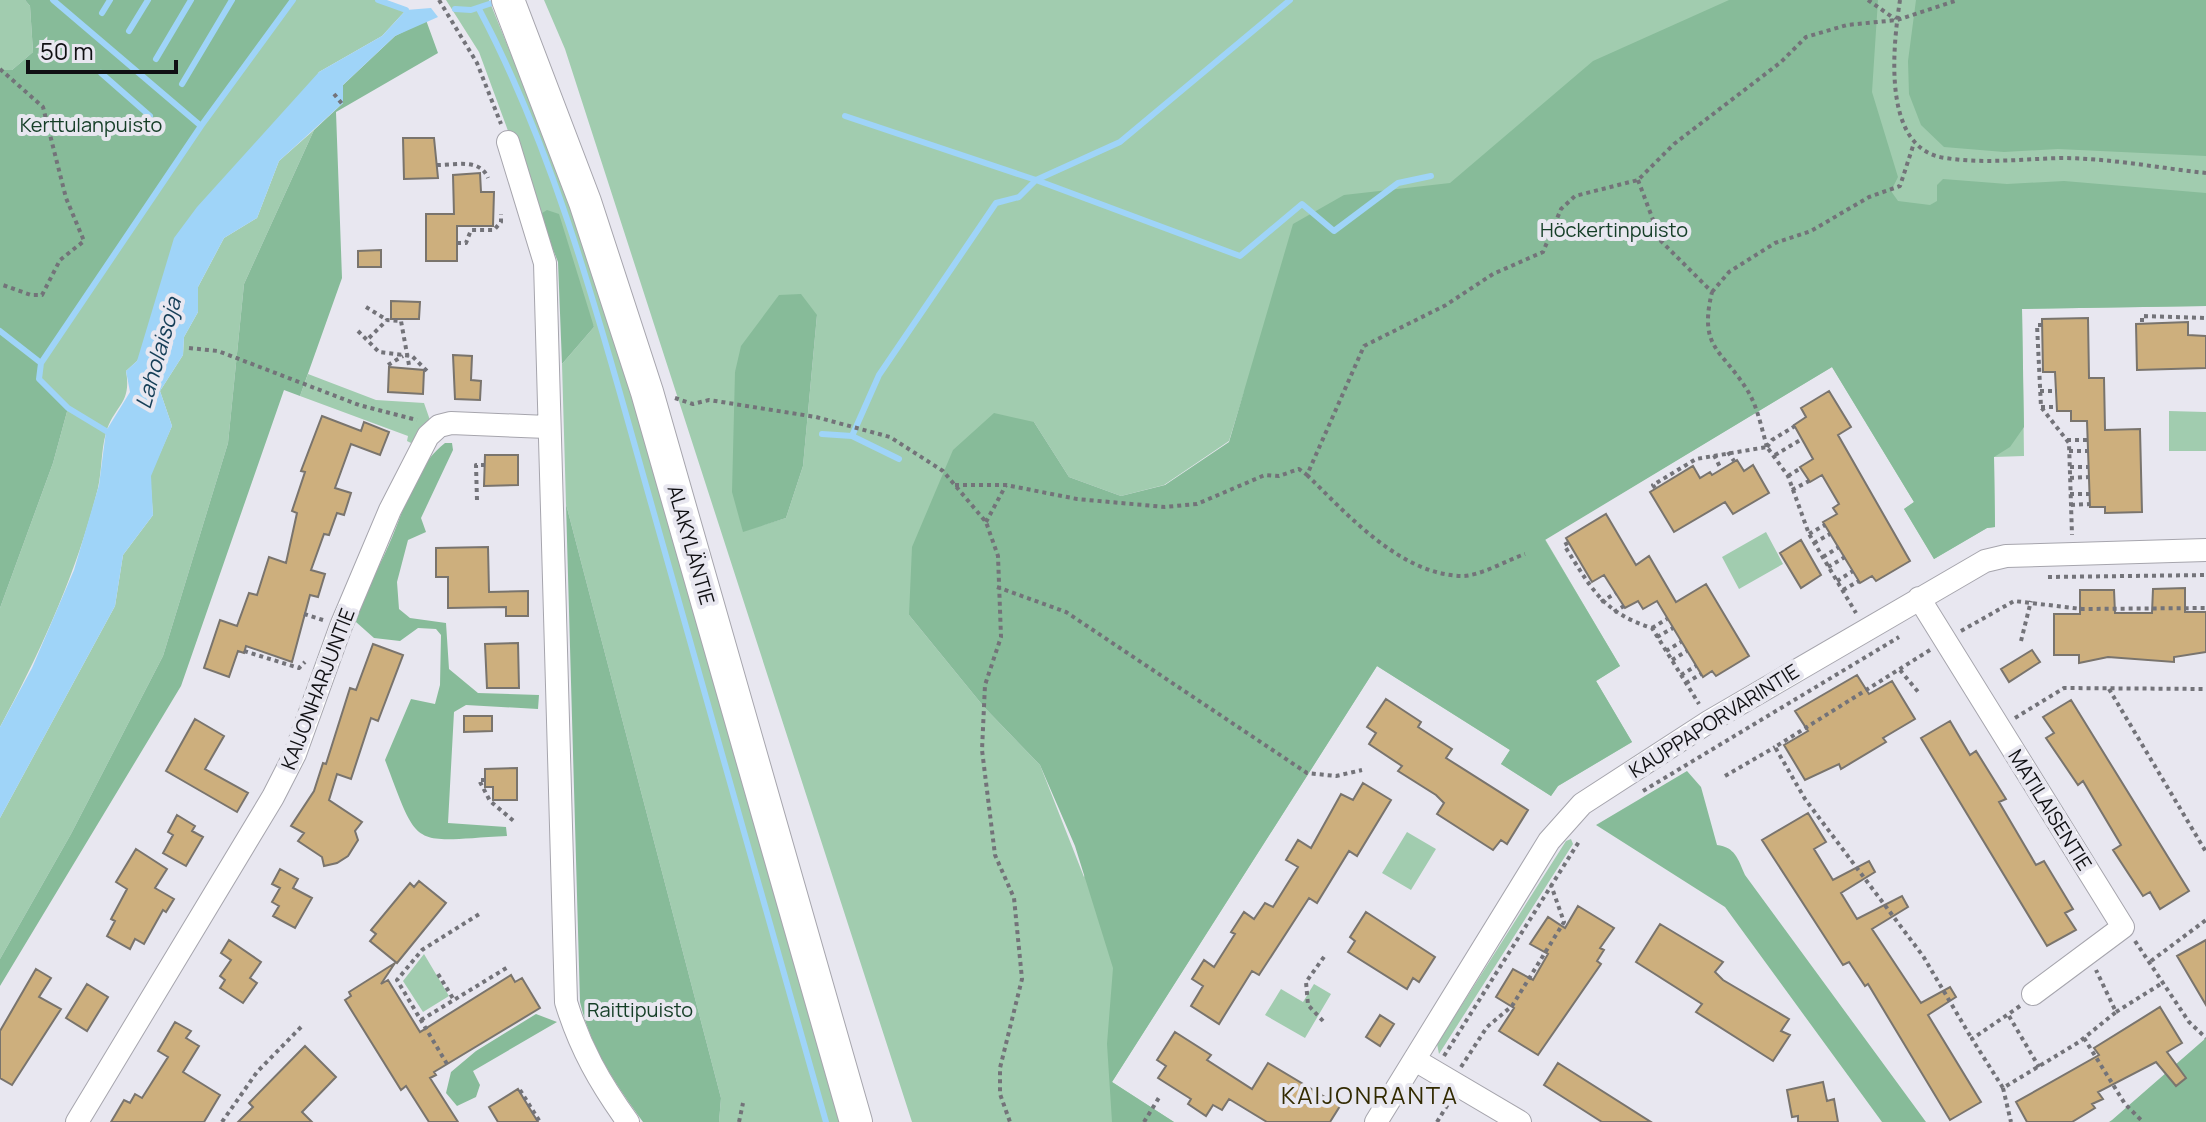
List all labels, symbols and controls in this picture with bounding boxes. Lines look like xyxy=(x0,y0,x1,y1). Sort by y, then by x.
scale bar xyxy=(28,24,176,74)
text: 50 m xyxy=(40,34,94,67)
park label: Kerttulanpuisto xyxy=(20,111,163,138)
park label: Höckertinpuisto xyxy=(1540,216,1688,243)
water label: Laholaisoja xyxy=(128,292,189,412)
street label: ALAKYLÄNTIE xyxy=(662,482,721,608)
street label: KAIJONHARJUNTIE xyxy=(274,604,361,773)
street label: KAUPPAPORVARINTIE xyxy=(1624,657,1804,784)
street label: MATILAISENTIE xyxy=(2002,744,2098,875)
park label: Raittipuisto xyxy=(587,996,693,1023)
district label: KAIJONRANTA xyxy=(1281,1078,1459,1111)

